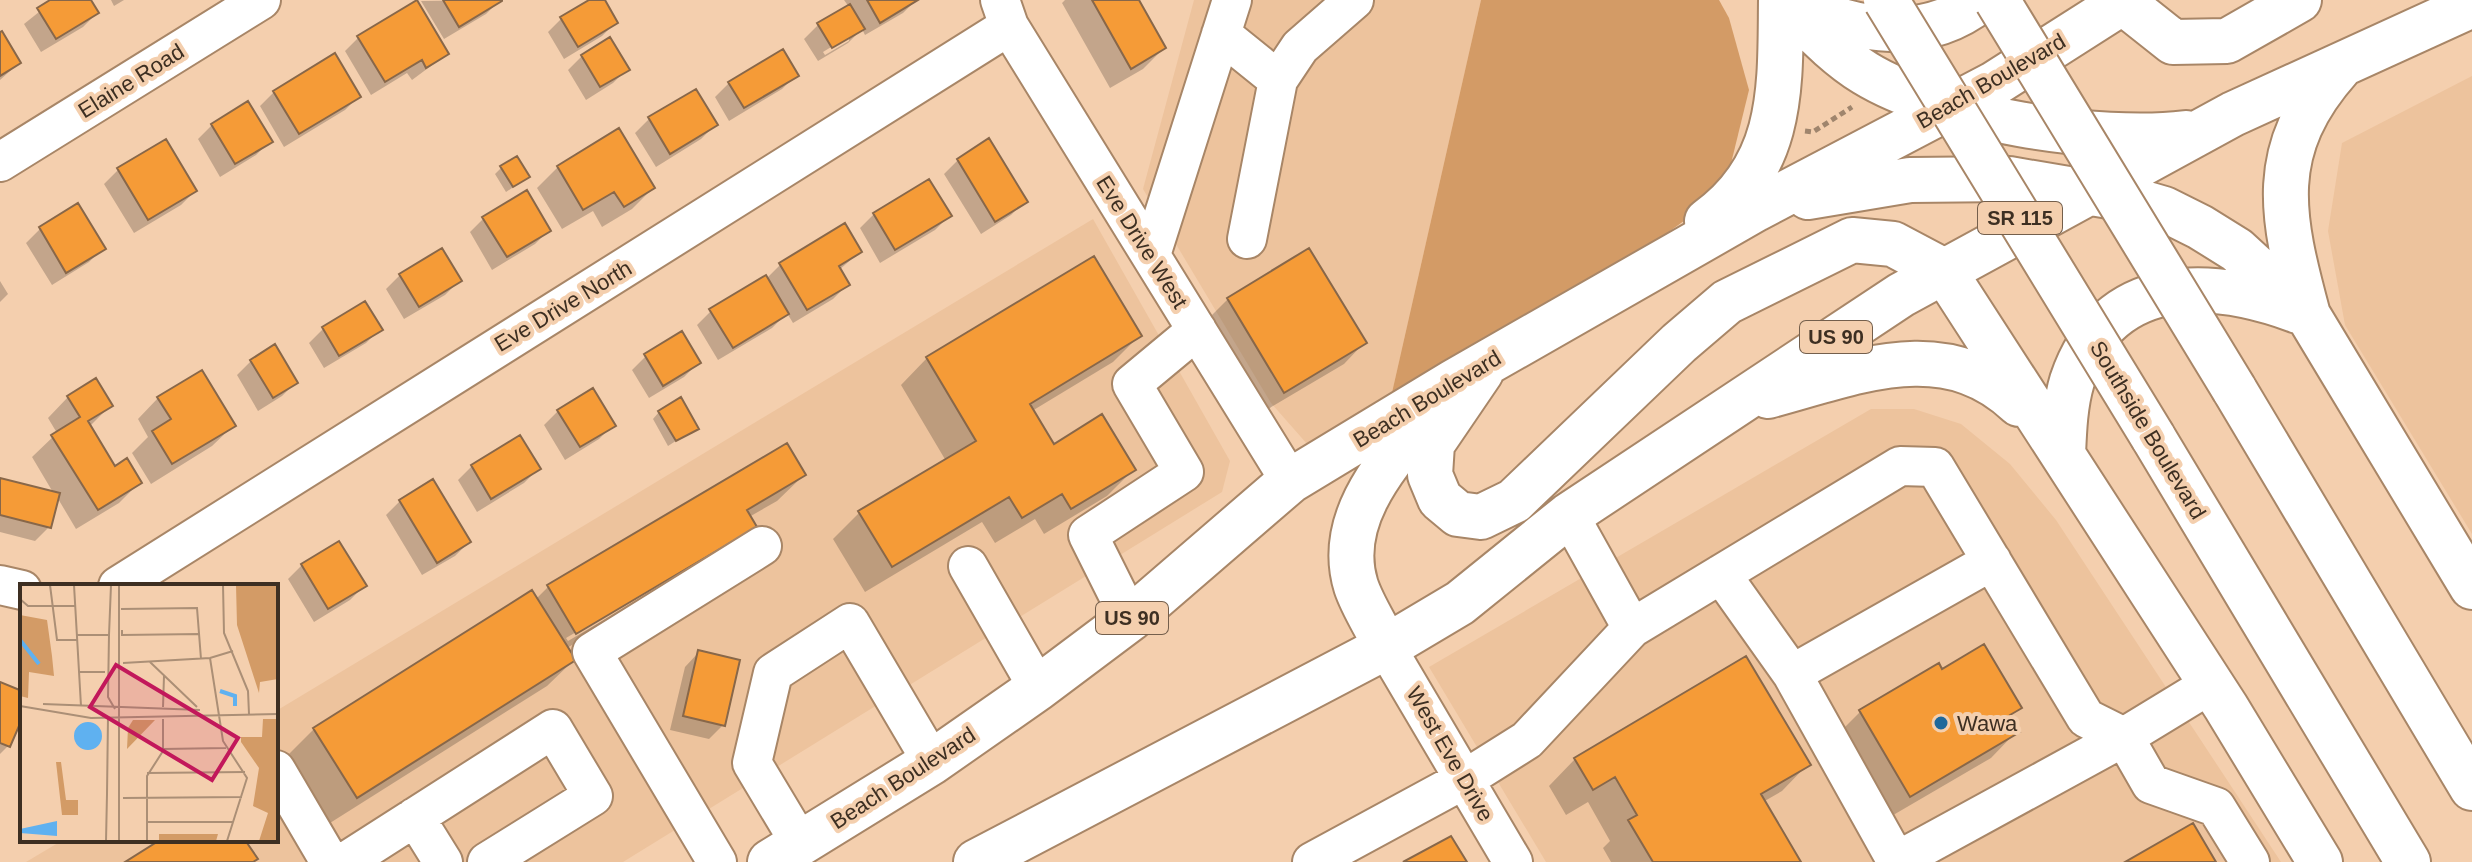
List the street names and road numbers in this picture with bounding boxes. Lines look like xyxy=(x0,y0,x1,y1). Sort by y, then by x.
street label: Beach Boulevard xyxy=(1912,28,2070,134)
street label: Elaine Road xyxy=(74,39,188,123)
street label: Eve Drive West xyxy=(1091,171,1193,313)
road number: SR 115 xyxy=(1978,202,2062,234)
street label: Eve Drive North xyxy=(490,255,636,357)
road number: US 90 xyxy=(1800,321,1872,353)
street label: Southside Boulevard xyxy=(2085,337,2211,523)
street label: Beach Boulevard xyxy=(1349,345,1505,453)
road number: US 90 xyxy=(1096,602,1168,634)
street label: West Eve Drive xyxy=(1401,682,1499,826)
street label: Beach Boulevard xyxy=(826,722,980,834)

